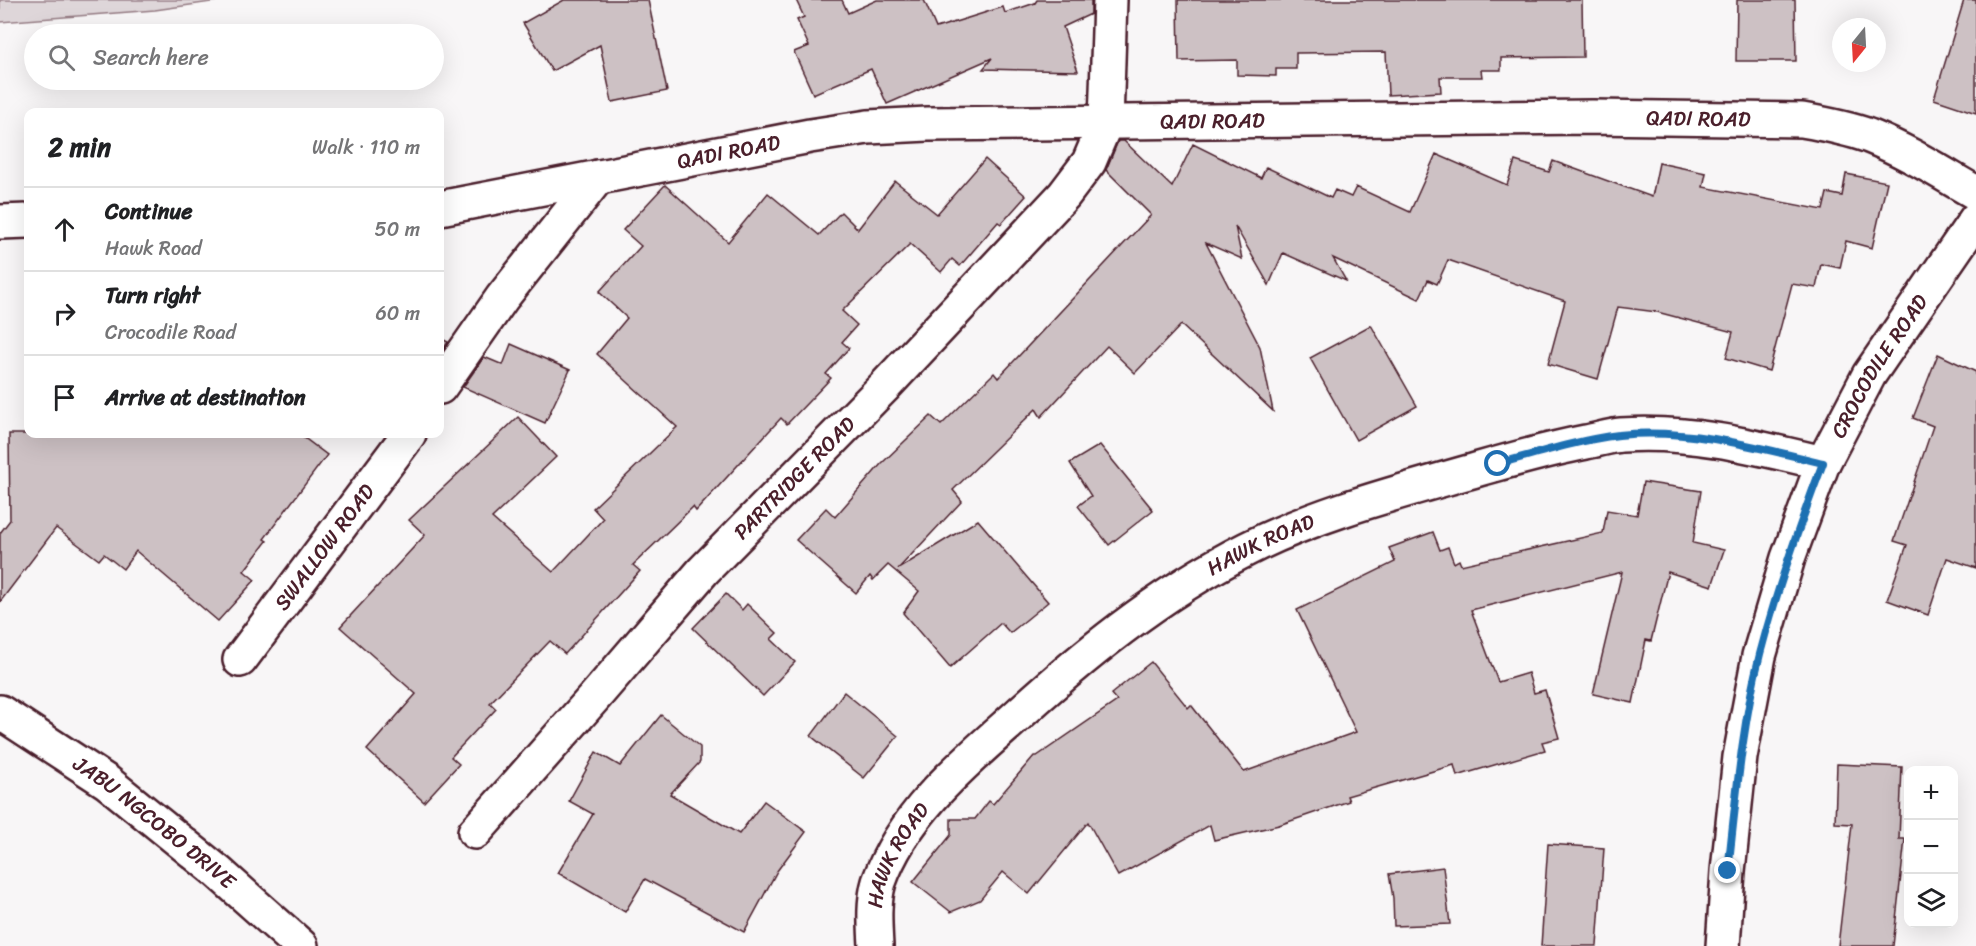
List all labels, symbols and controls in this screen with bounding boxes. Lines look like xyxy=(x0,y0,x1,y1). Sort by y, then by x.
north arrow xyxy=(1832,18,1886,72)
search box xyxy=(24,24,444,90)
text: Search here xyxy=(93,38,209,77)
icon: search xyxy=(45,41,78,74)
street label: QADI ROAD xyxy=(1646,99,1751,138)
street label: QADI ROAD xyxy=(1160,101,1265,141)
street label: QADI ROAD xyxy=(674,123,784,180)
text: 2 min xyxy=(48,124,111,170)
text: Walk · 110 m xyxy=(312,130,420,165)
text: Continue xyxy=(105,192,193,231)
text: 50 m xyxy=(375,212,420,247)
icon: ahead xyxy=(48,213,81,246)
text: Hawk Road xyxy=(105,231,202,266)
text: Turn right xyxy=(105,276,200,315)
street label: CROCODILE ROAD xyxy=(1820,286,1938,445)
text: 60 m xyxy=(375,296,420,331)
icon: right xyxy=(48,297,81,330)
text: Crocodile Road xyxy=(105,315,236,350)
text: Arrive at destination xyxy=(105,378,306,417)
icon: arrive xyxy=(48,381,81,414)
street label: PARTRIDGE ROAD xyxy=(724,406,865,549)
route start xyxy=(1484,450,1510,476)
street label: SWALLOW ROAD xyxy=(264,475,385,619)
street label: HAWK ROAD xyxy=(1199,502,1320,586)
street label: JABU NGCOBO DRIVE xyxy=(64,745,246,900)
map controls xyxy=(1904,766,1958,928)
button: + xyxy=(1904,766,1958,820)
street label: HAWK ROAD xyxy=(856,793,939,910)
button: − xyxy=(1904,820,1958,874)
route end xyxy=(1714,857,1740,883)
button: layers xyxy=(1904,874,1958,928)

